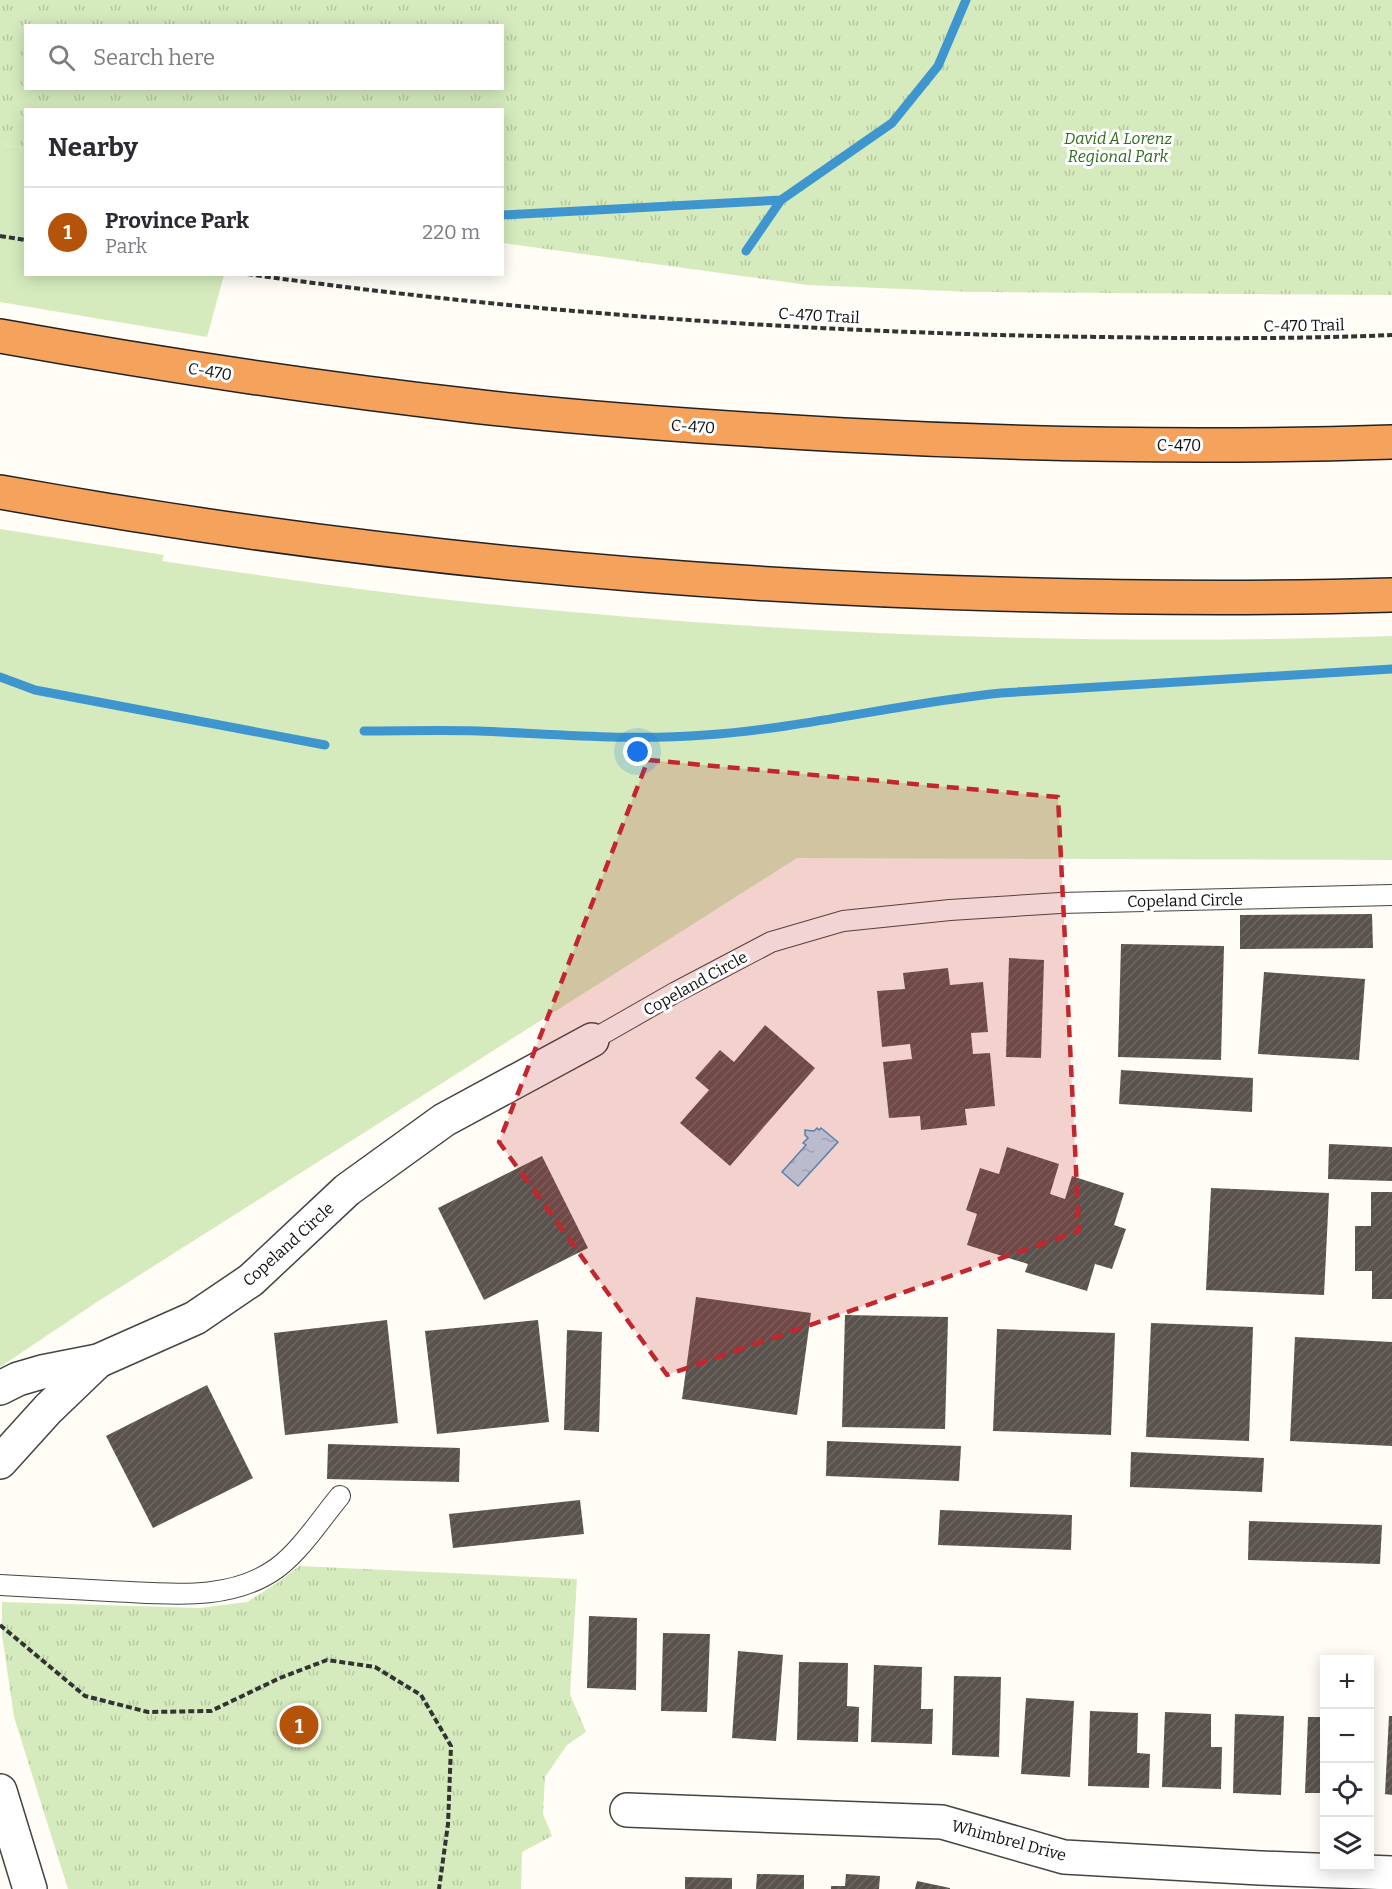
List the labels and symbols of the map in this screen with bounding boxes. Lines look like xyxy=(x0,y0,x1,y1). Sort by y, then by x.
park label: David A Lorenz Regional Park xyxy=(1064,129,1172,166)
street label: C-470 Trail xyxy=(778,304,860,327)
street label: C-470 Trail xyxy=(1263,315,1345,336)
street label: C-470 xyxy=(187,359,233,384)
street label: C-470 xyxy=(670,415,716,438)
street label: C-470 xyxy=(1157,436,1201,455)
your location xyxy=(623,737,652,766)
street label: Copeland Circle xyxy=(1127,890,1243,911)
street label: Copeland Circle xyxy=(640,947,751,1020)
street label: Copeland Circle xyxy=(239,1199,338,1290)
pin: 1 xyxy=(280,1702,318,1748)
street label: Whimbrel Drive xyxy=(949,1816,1068,1865)

